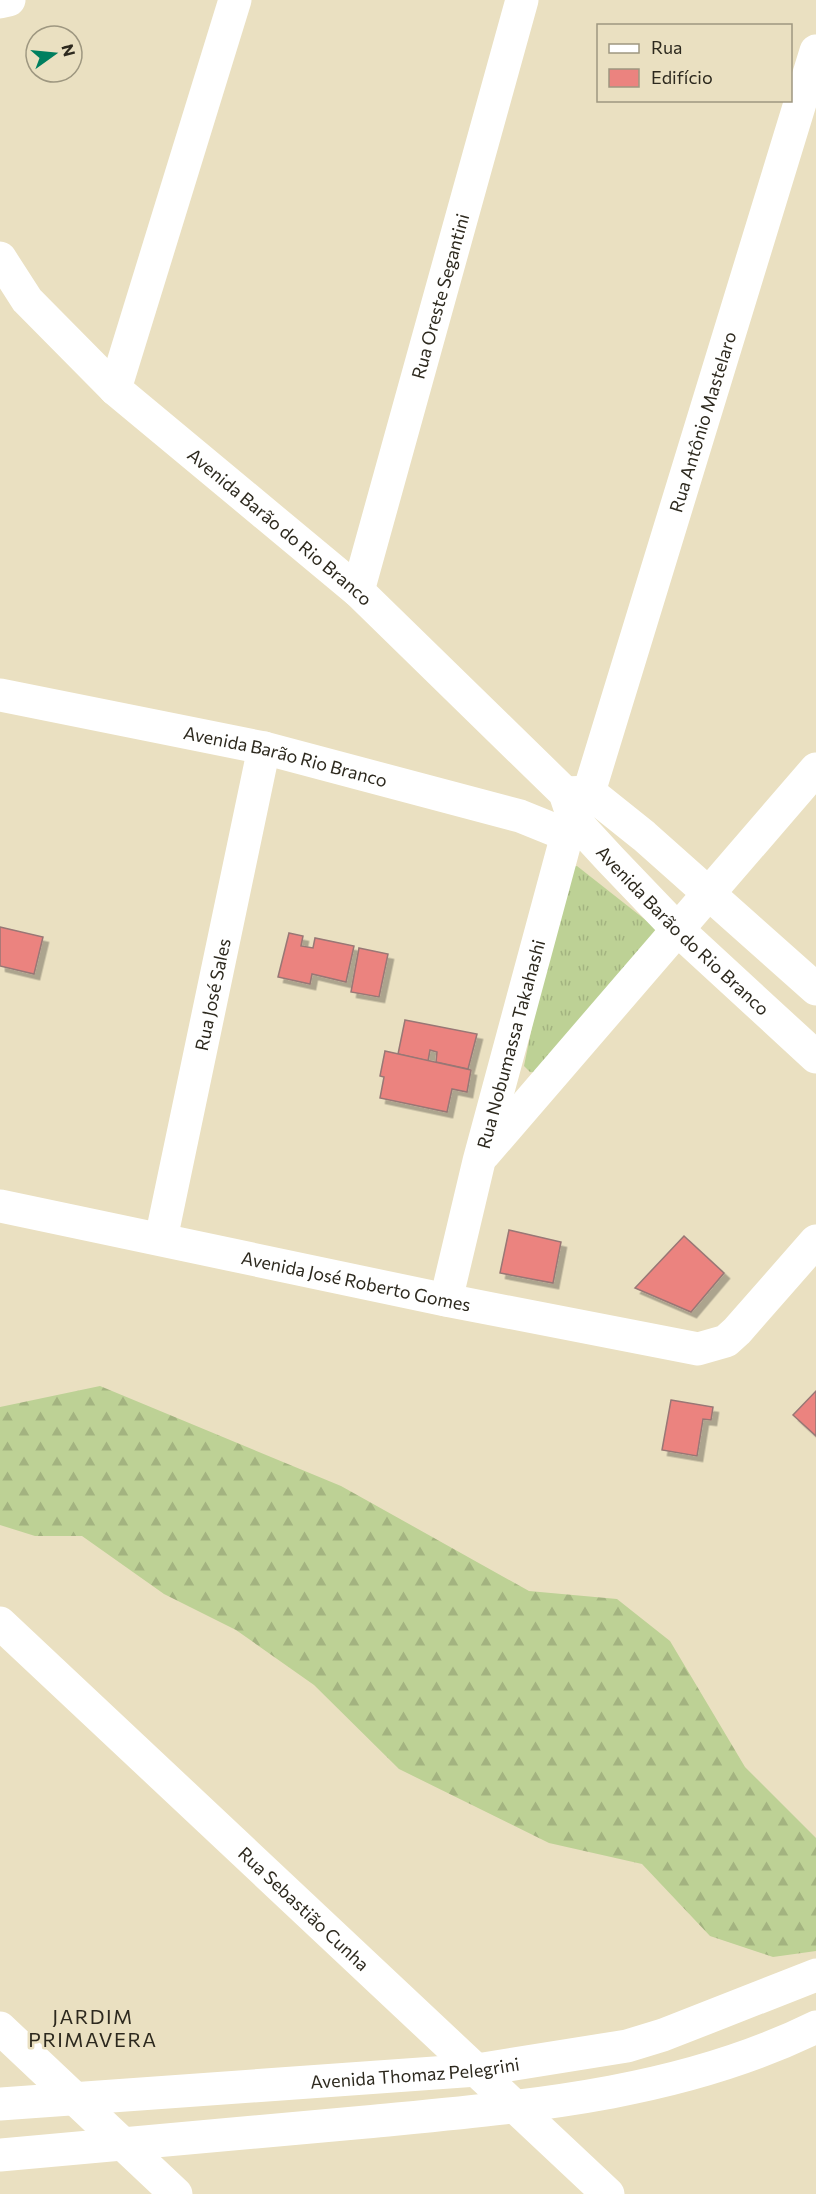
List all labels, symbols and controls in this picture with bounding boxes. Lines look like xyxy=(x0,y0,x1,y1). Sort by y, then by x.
north arrow xyxy=(24,24,84,84)
legend xyxy=(597,24,792,102)
text: Rua xyxy=(651,36,682,58)
text: N xyxy=(58,42,80,58)
text: Edifício xyxy=(651,66,713,88)
street label: Rua Oreste Segantini xyxy=(406,211,473,381)
street label: Rua Antônio Mastelaro xyxy=(664,329,740,515)
street label: Avenida Barão do Rio Branco xyxy=(183,443,377,610)
street label: Avenida Barão Rio Branco xyxy=(182,721,390,791)
street label: Avenida Barão do Rio Branco xyxy=(592,841,774,1020)
street label: Rua José Sales xyxy=(190,936,235,1052)
street label: Rua Nobumassa Takahashi xyxy=(472,937,549,1151)
street label: Avenida José Roberto Gomes xyxy=(239,1246,473,1316)
street label: Rua Sebastião Cunha xyxy=(234,1842,374,1975)
district label: JARDIM PRIMAVERA xyxy=(28,2004,158,2051)
street label: Avenida Thomaz Pelegrini xyxy=(310,2052,521,2093)

